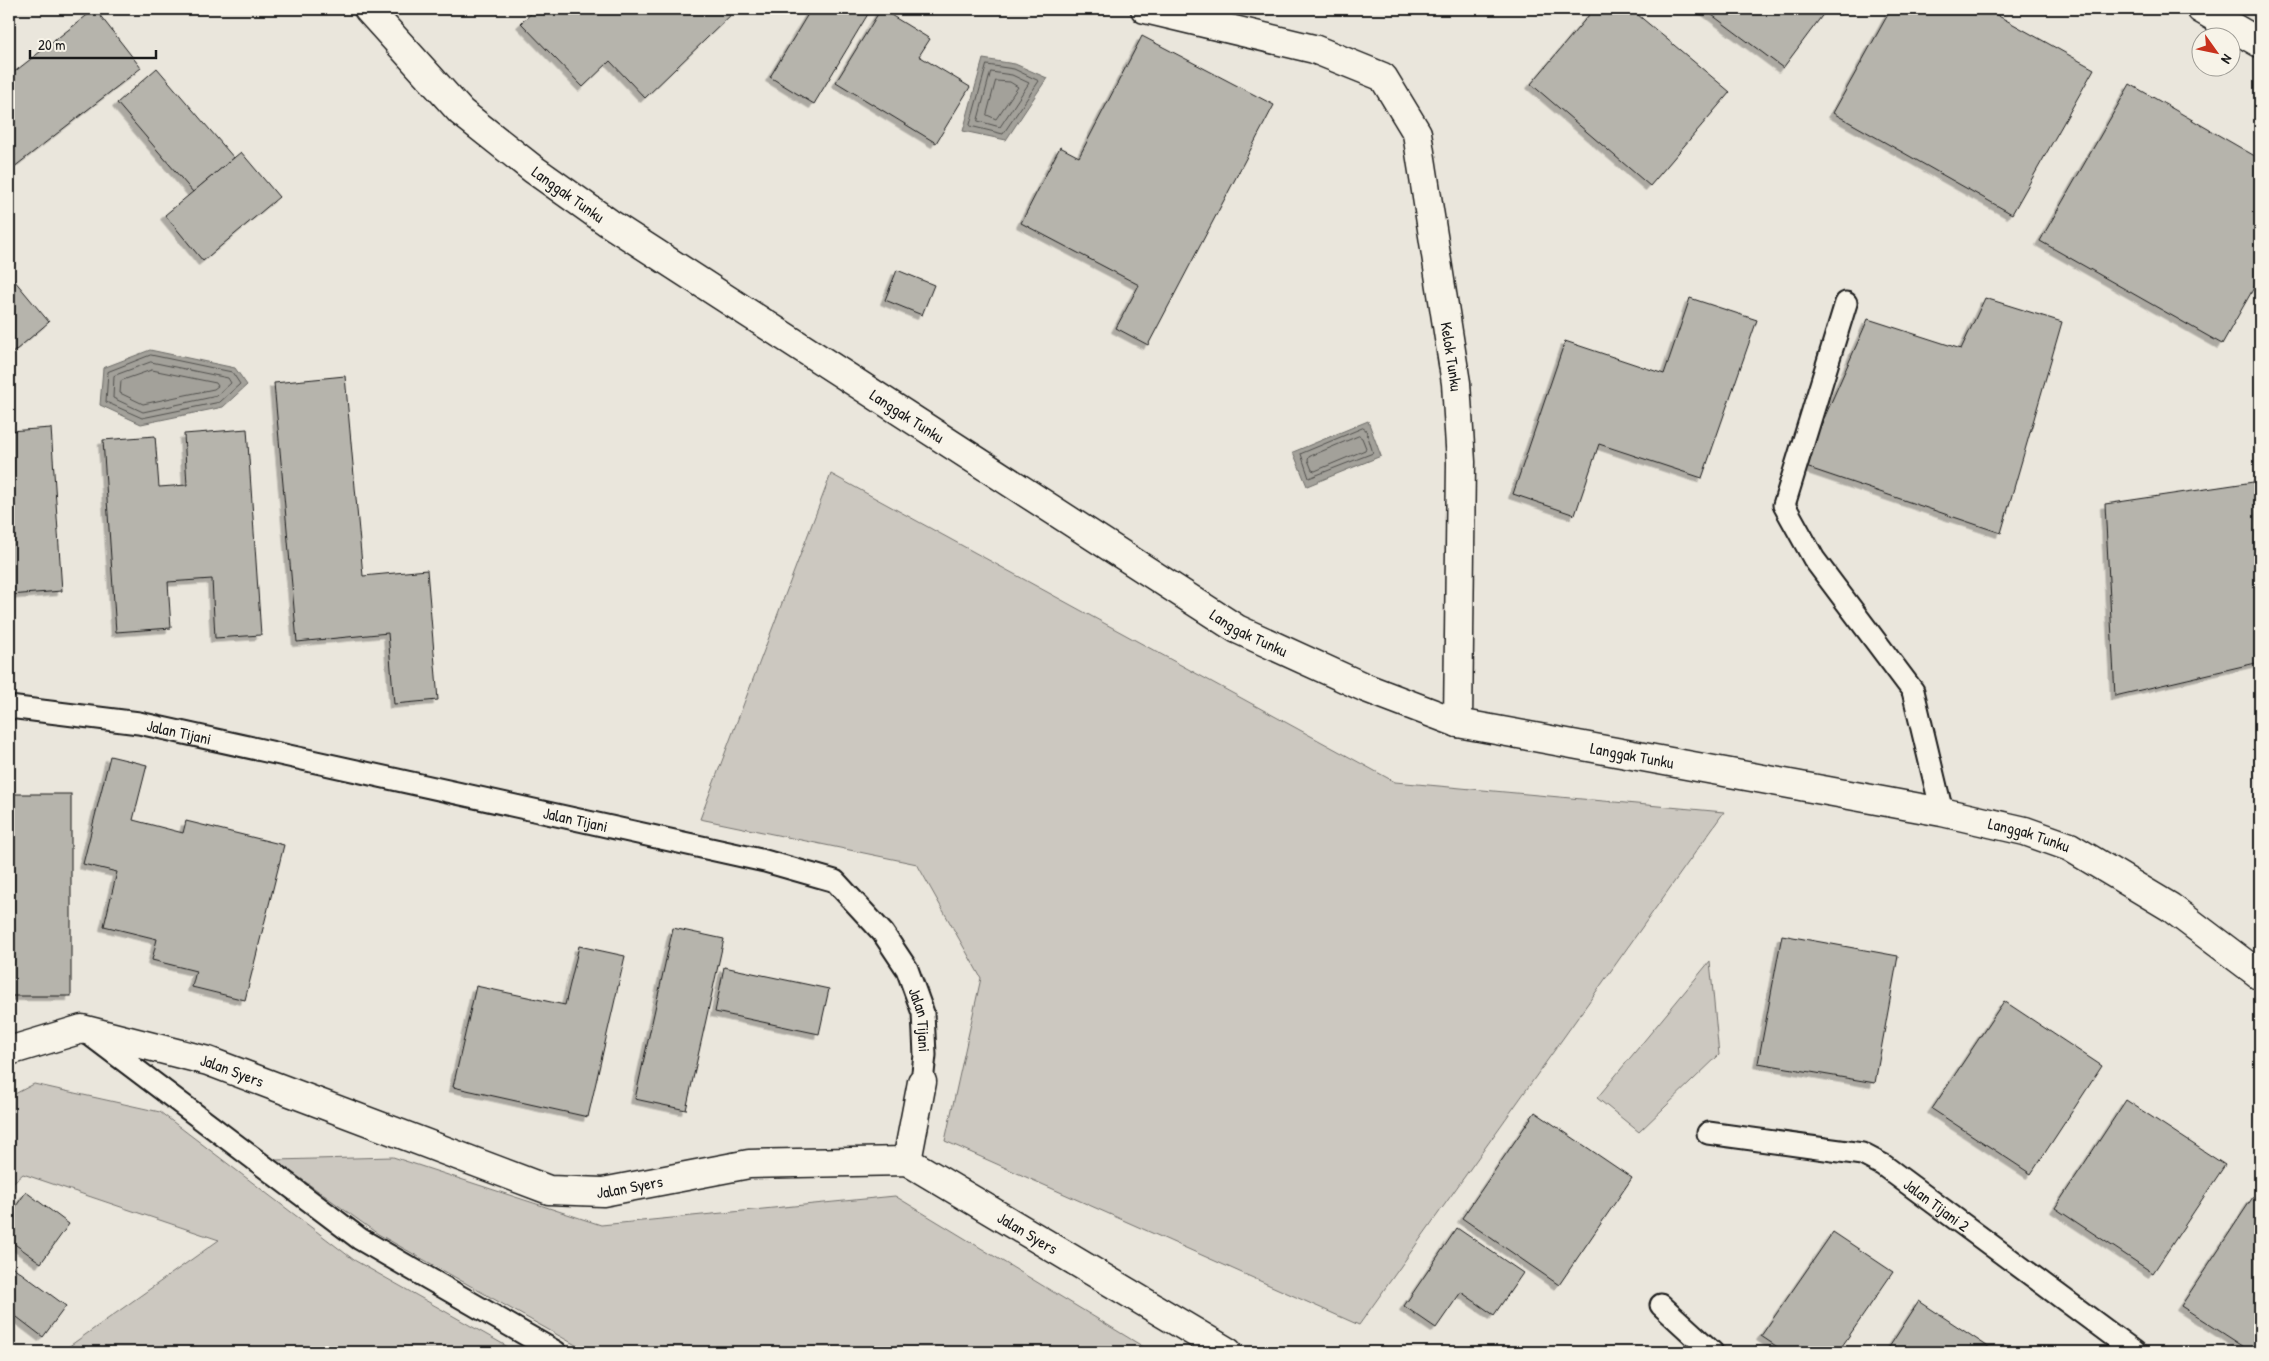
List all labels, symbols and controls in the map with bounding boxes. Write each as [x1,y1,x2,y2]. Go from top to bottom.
scale bar [30,28,156,60]
north arrow [2192,28,2242,78]
text: 20 m [38,34,65,55]
text: N [2217,51,2237,68]
street label: Langgak Tunku [528,161,610,228]
street label: Kelok Tunku [1436,320,1468,393]
street label: Langgak Tunku [866,384,949,448]
street label: Langgak Tunku [1206,604,1292,662]
street label: Jalan Tijani [145,714,213,750]
street label: Langgak Tunku [1589,737,1676,774]
street label: Jalan Tijani [541,801,610,837]
street label: Langgak Tunku [1986,812,2074,857]
street label: Jalan Tijani [904,984,936,1053]
street label: Jalan Syers [198,1048,267,1092]
street label: Jalan Syers [596,1170,664,1203]
street label: Jalan Tijani 2 [1899,1173,1975,1237]
street label: Jalan Syers [993,1206,1062,1259]

